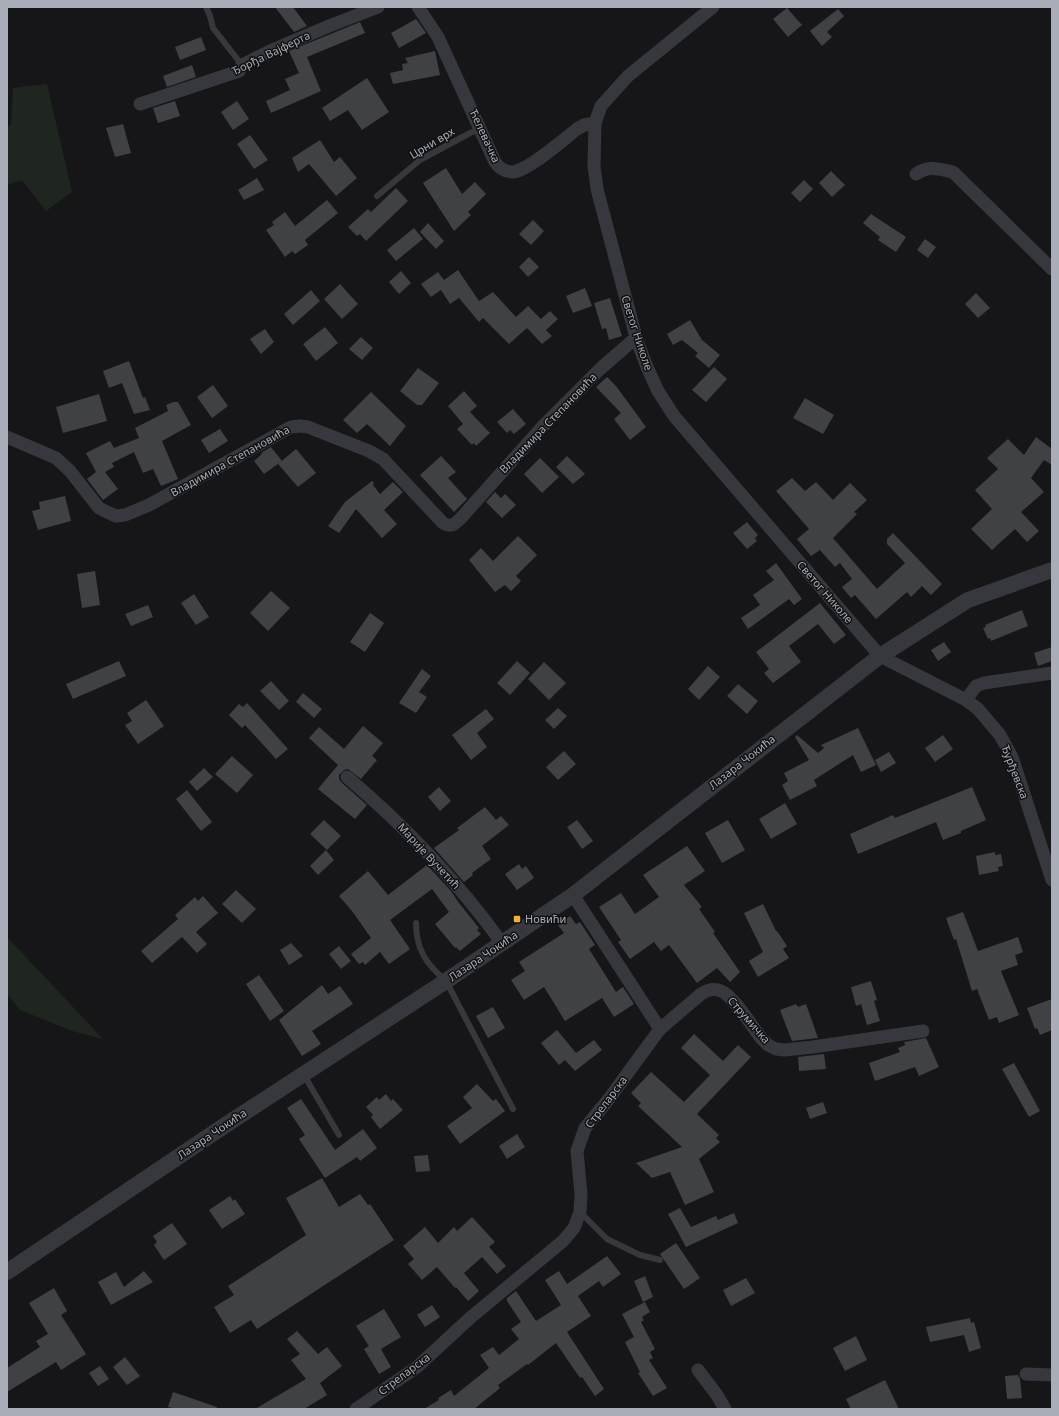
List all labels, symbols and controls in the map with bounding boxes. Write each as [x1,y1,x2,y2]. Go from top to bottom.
street label: Ђорђа Вајферта [229,27,312,78]
street label: Ћелевачка [467,107,504,165]
street label: Црни врх [407,123,457,162]
street label: Светог Николе [618,293,657,372]
street label: Владимира Степановића [496,369,600,476]
street label: Владимира Степановића [167,421,292,500]
street label: Светог Николе [794,557,857,626]
street label: Лазара Чокића [705,731,778,792]
street label: Ђурђевска [998,743,1033,801]
street label: Марије Вучетић [395,819,464,892]
place label: Новићи [525,911,566,926]
marker: Новићи [512,914,522,924]
street label: Лазара Чокића [445,927,520,984]
street label: Струмичка [725,993,774,1046]
street label: Стреларска [581,1073,630,1131]
street label: Лазара Чокића [174,1105,249,1162]
street label: Стреларска [375,1349,433,1398]

